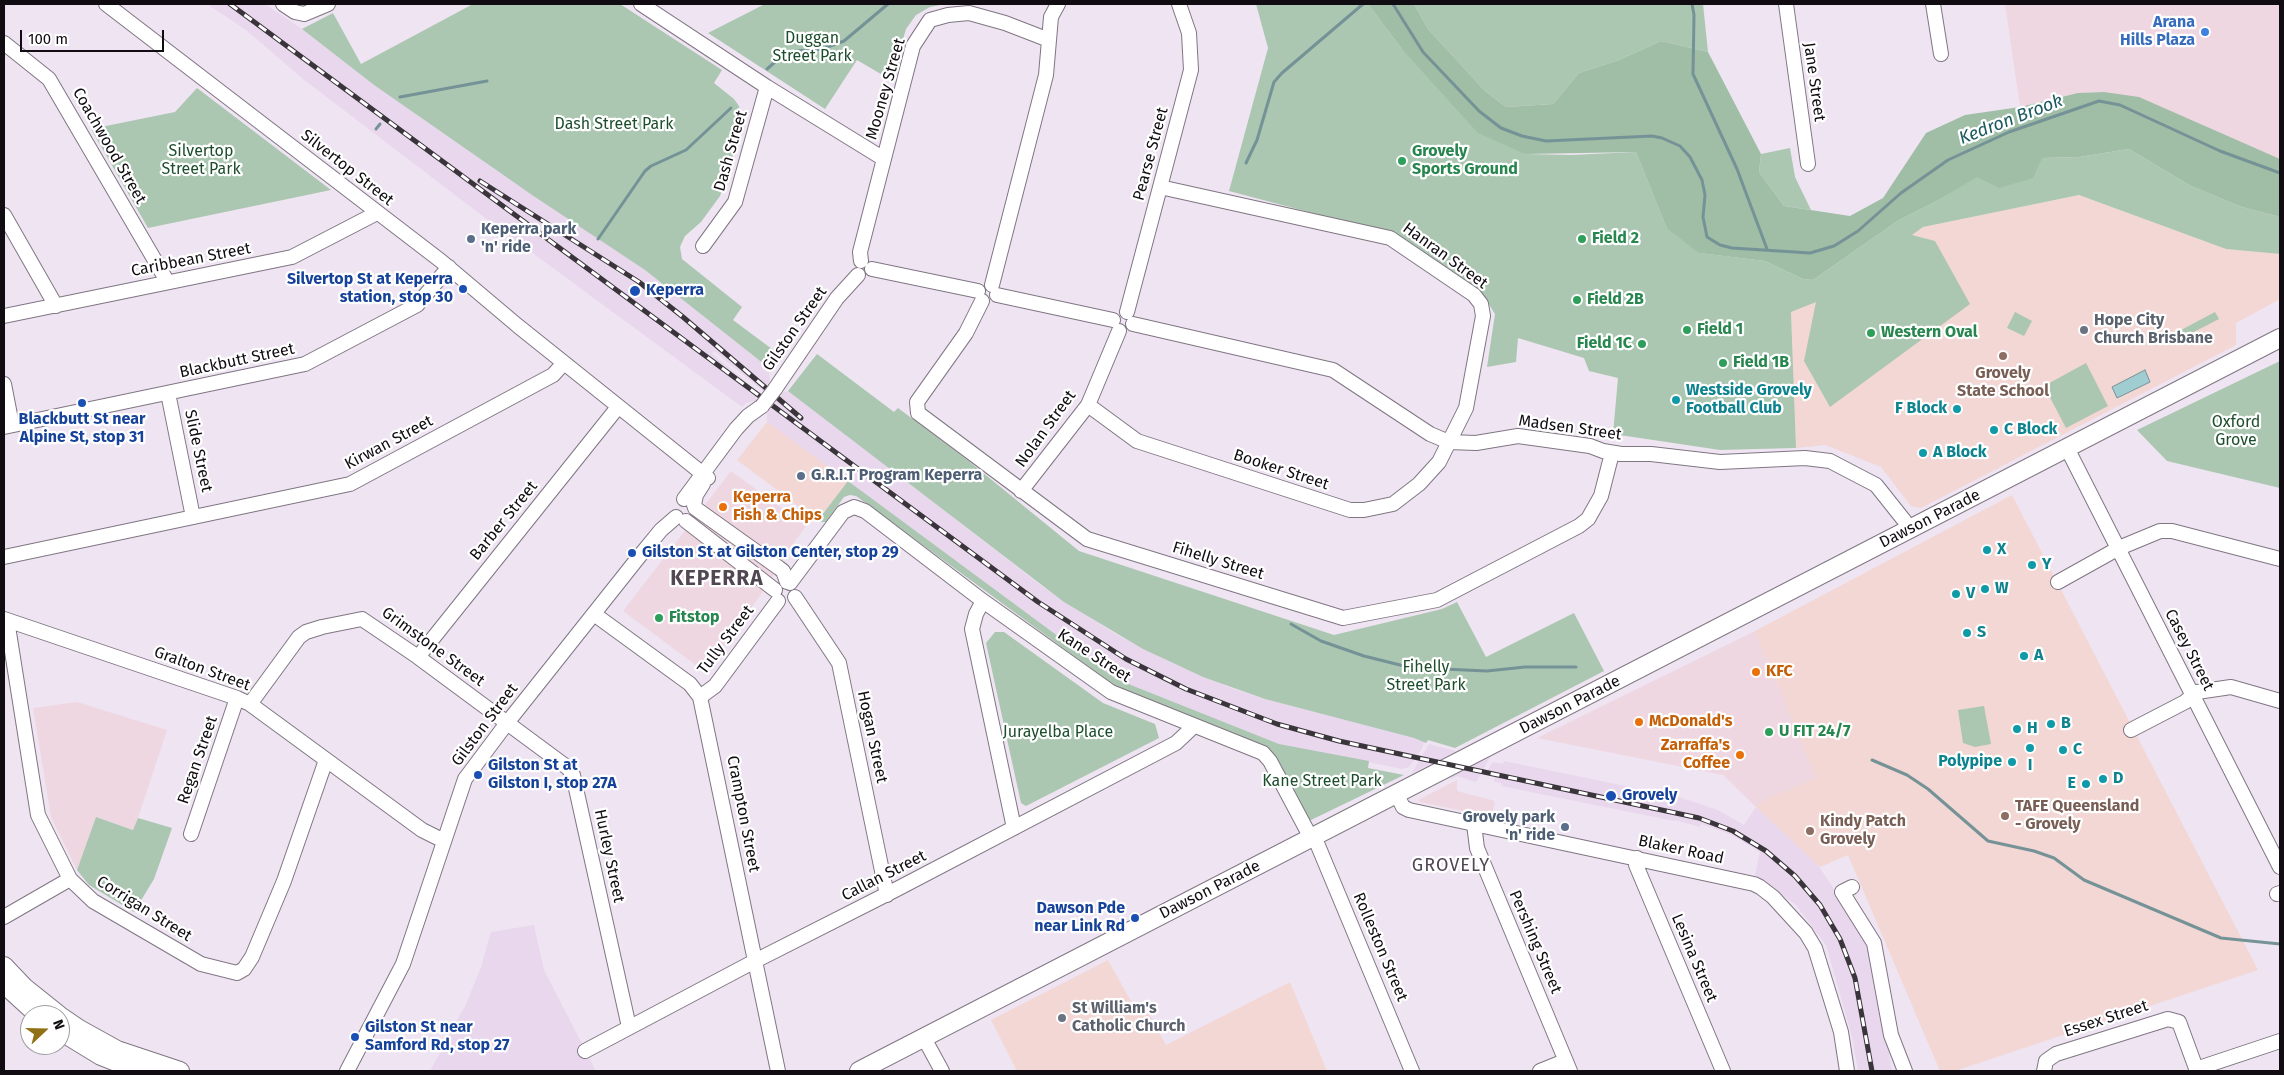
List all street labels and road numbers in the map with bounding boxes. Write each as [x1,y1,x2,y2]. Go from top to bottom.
street label: Mooney Street [862,36,910,142]
street label: Jane Street [1799,41,1829,123]
street label: Coachwood Street [68,85,150,207]
street label: Pearse Street [1129,105,1173,203]
street label: Dash Street [710,108,752,194]
street label: Silvertop Street [297,126,397,210]
street label: Hanran Street [1399,219,1491,293]
street label: Caribbean Street [130,239,252,281]
street label: Gilston Street [759,283,831,375]
street label: Blackbutt Street [178,339,296,383]
street label: Nolan Street [1012,387,1080,471]
street label: Slide Street [180,408,216,494]
street label: Madsen Street [1517,411,1623,445]
street label: Kirwan Street [342,412,436,474]
street label: Booker Street [1231,446,1331,494]
street label: Barber Street [466,477,542,565]
street label: Dawson Parade [1876,485,1984,553]
street label: Fihelly Street [1170,538,1266,584]
street label: Tully Street [694,602,758,678]
street label: Grimstone Street [378,603,488,691]
street label: Casey Street [2160,606,2218,694]
street label: Kane Street [1054,625,1134,687]
street label: Gralton Street [151,643,253,695]
street label: Dawson Parade [1516,671,1624,739]
street label: Gilston Street [448,680,522,770]
street label: Hogan Street [853,689,891,785]
street label: Regan Street [174,713,222,807]
street label: Crampton Street [722,754,764,874]
street label: Hurley Street [590,807,628,905]
street label: Blaker Road [1636,832,1726,868]
street label: Callan Street [838,846,930,906]
street label: Dawson Parade [1156,856,1264,924]
street label: Corrigan Street [93,872,195,946]
street label: Pershing Street [1505,888,1565,996]
street label: Rolleston Street [1348,890,1412,1004]
street label: Lesina Street [1667,911,1721,1005]
street label: Essex Street [2062,996,2150,1042]

